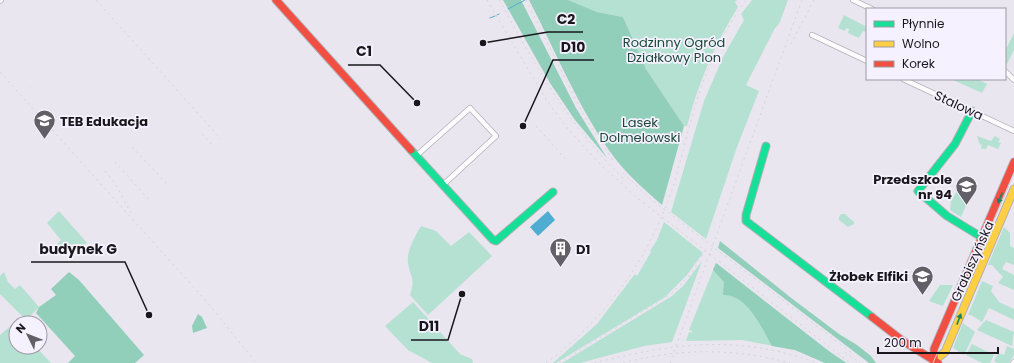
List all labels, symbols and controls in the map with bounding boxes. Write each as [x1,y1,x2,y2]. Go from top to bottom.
callout: C2 [548,6,583,32]
legend [866,8,1006,80]
text: C2 [557,9,575,29]
text: Płynnie [902,15,944,32]
park label: Rodzinny Ogród Działkowy Plon [623,33,725,67]
callout: D10 [553,34,594,60]
text: Wolno [902,35,940,52]
text: D10 [561,37,585,57]
callout: C1 [348,39,380,65]
text: C1 [356,41,372,61]
text: Korek [902,55,936,72]
street label: Stalowa [931,86,986,125]
school or university icon: TEB Edukacja [32,108,58,141]
place label: TEB Edukacja [60,112,148,131]
park label: Lasek Dolmelowski [599,113,681,147]
place label: Przedszkole nr 94 [873,170,952,204]
school or university icon: Przedszkole nr 94 [954,173,980,206]
one-way arrow [996,192,1002,204]
street label: Grabiszyńska [946,218,999,305]
callout: budynek G [31,236,125,262]
building icon: D1 [548,236,574,269]
text: budynek G [39,239,117,259]
place label: D1 [576,240,590,259]
school or university icon: Żłobek Elfiki [910,263,936,296]
place label: Żłobek Elfiki [829,267,908,286]
one-way arrow [956,312,962,324]
callout: D11 [411,314,448,340]
north arrow [8,315,48,355]
text: D11 [419,316,439,336]
text: N [12,320,29,337]
scale bar [878,329,998,355]
text: 200 m [884,334,922,351]

